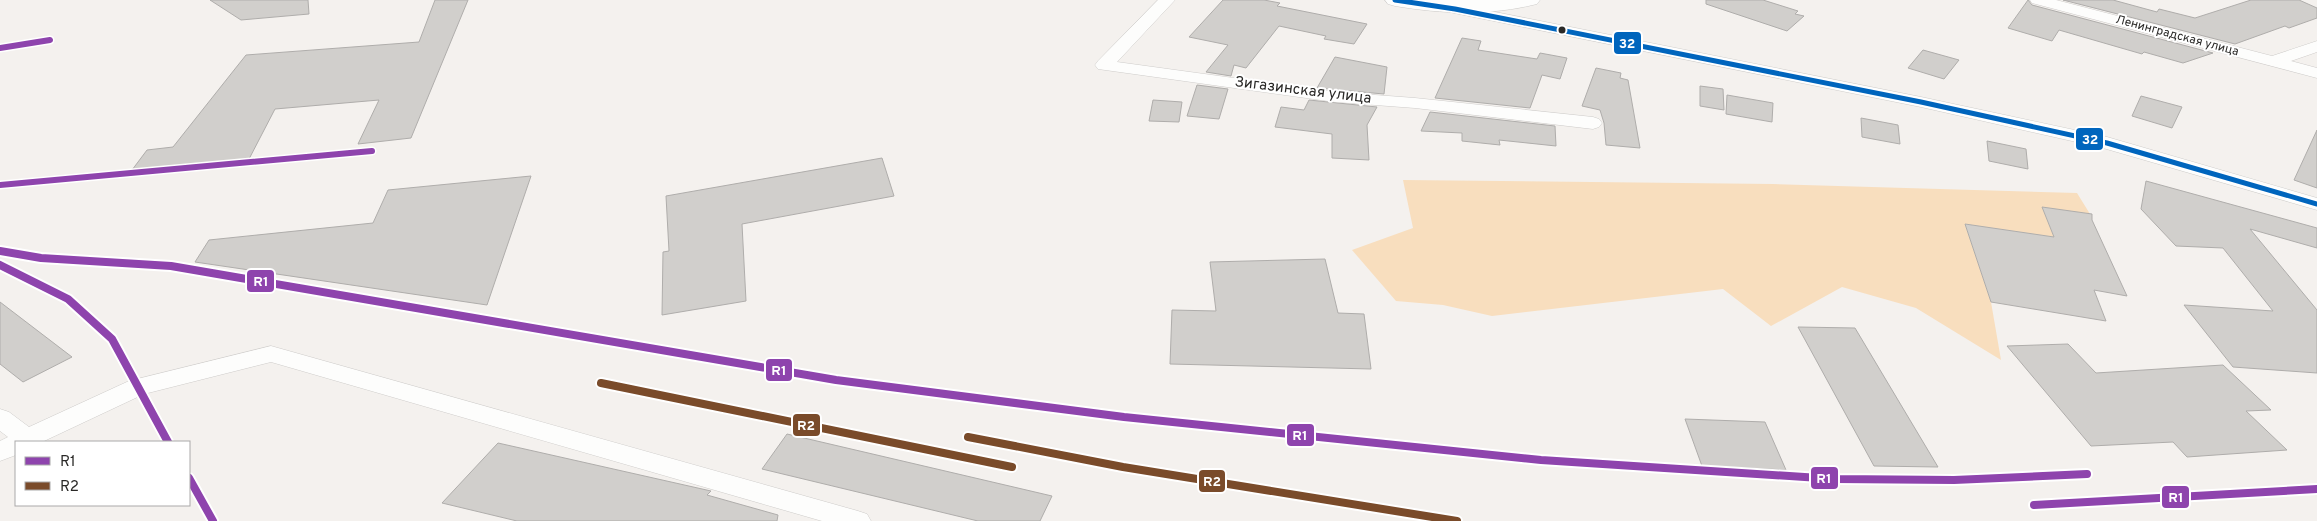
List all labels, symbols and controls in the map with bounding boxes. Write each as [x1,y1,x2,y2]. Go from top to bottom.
street label: Ленинградская улица [2114,12,2240,60]
unlabelled marker [1557,25,1567,35]
line badge: 32 [1613,31,1642,55]
text: 32 [1619,36,1635,53]
street label: Зигазинская улица [1234,73,1372,109]
line badge: 32 [2075,127,2104,151]
text: 32 [2082,132,2098,149]
line badge: R1 [246,269,275,293]
text: R1 [253,274,269,291]
line badge: R1 [765,358,793,382]
text: R1 [771,363,787,380]
line badge: R2 [792,413,821,437]
text: R2 [797,418,815,435]
line badge: R1 [1286,423,1315,447]
text: R1 [1292,428,1308,445]
legend [15,441,190,506]
text: R1 [60,453,76,472]
line badge: R1 [1810,466,1839,490]
line badge: R2 [1198,469,1226,493]
text: R1 [1816,471,1832,488]
text: R2 [1203,474,1221,491]
text: R2 [60,478,79,497]
line badge: R1 [2161,485,2190,509]
text: R1 [2168,490,2184,507]

